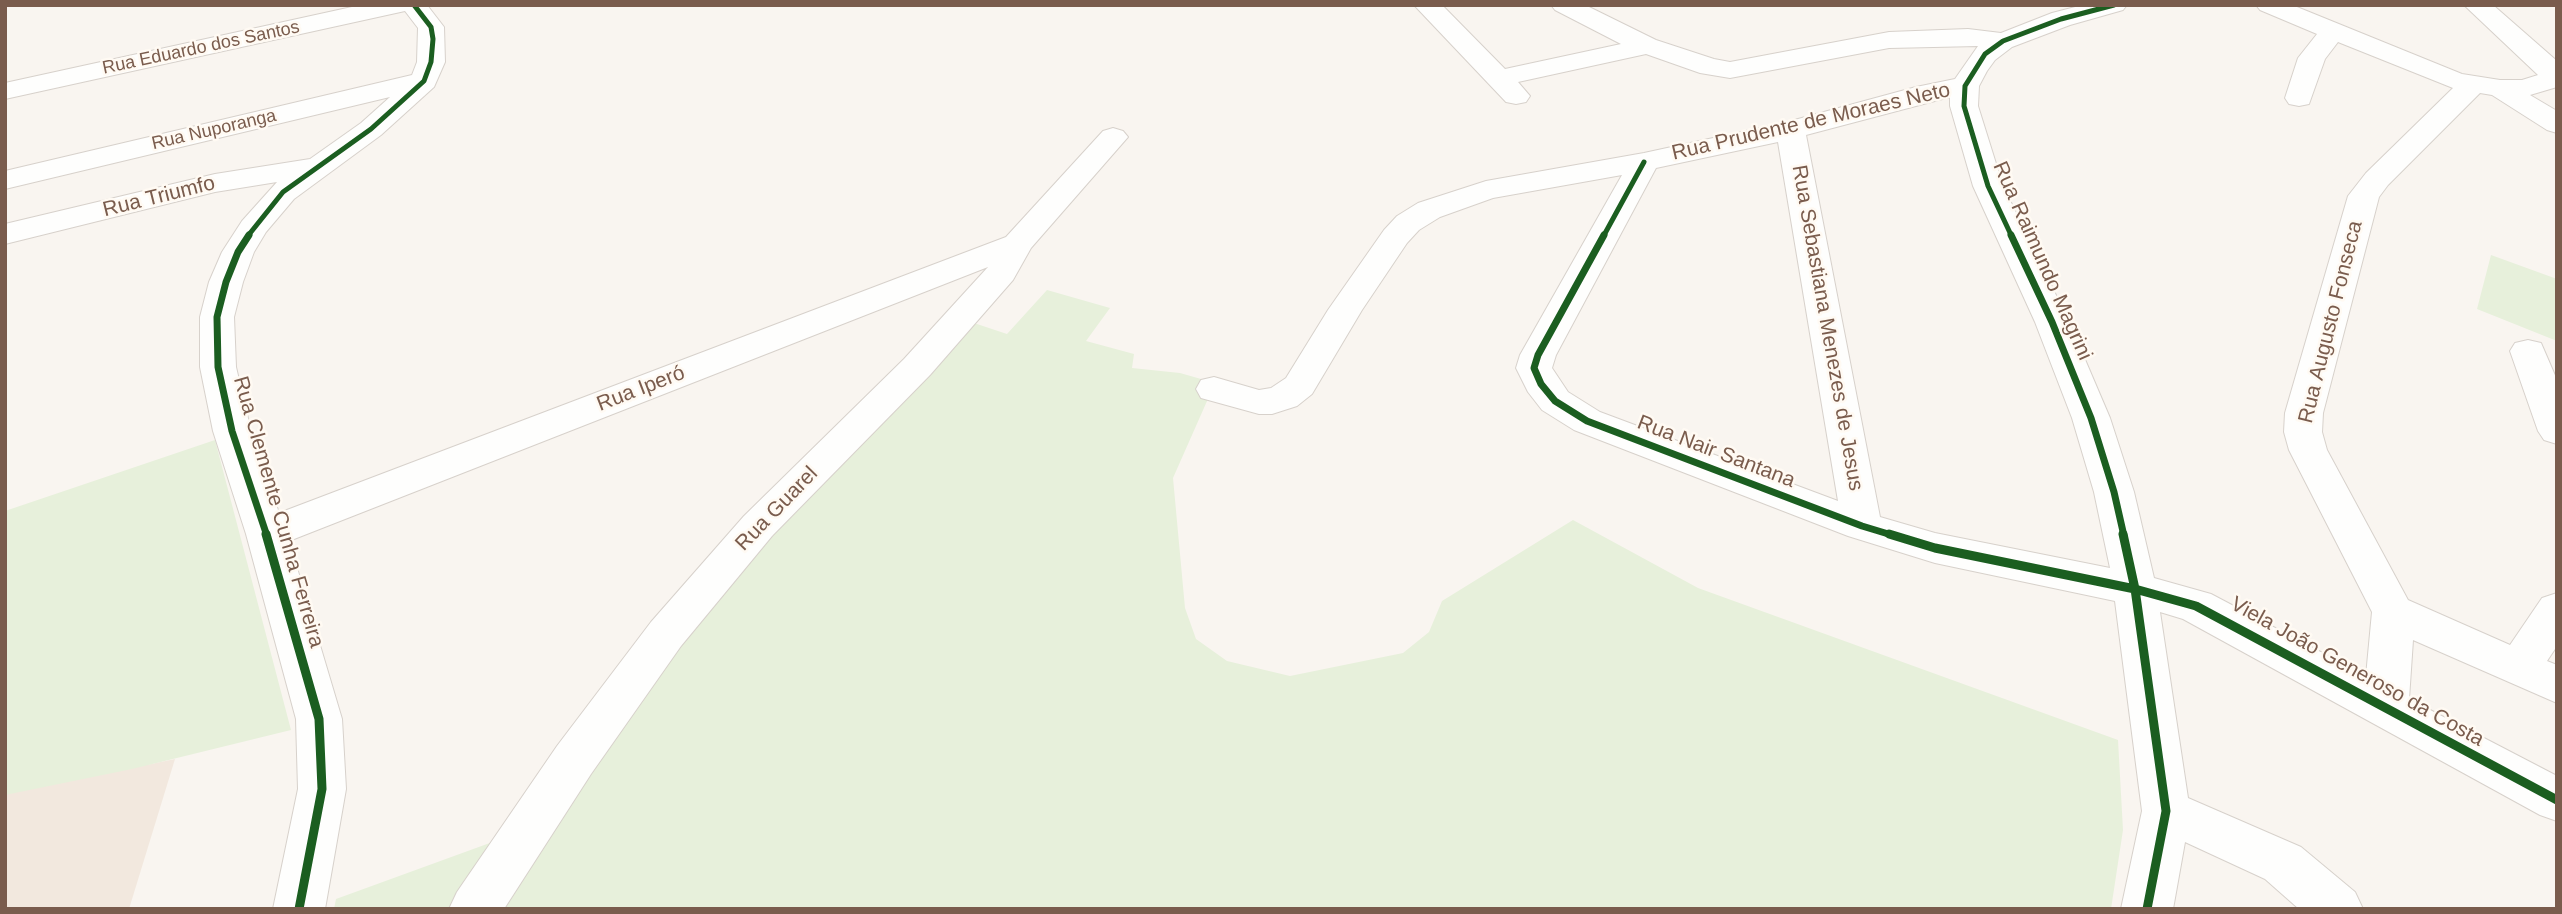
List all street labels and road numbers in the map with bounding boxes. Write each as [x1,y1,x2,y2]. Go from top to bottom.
street label: Rua Eduardo dos Santos [100,17,302,79]
street label: Rua Prudente de Moraes Neto [1669,78,1953,166]
street label: Rua Nuporanga [150,105,278,155]
street label: Rua Raimundo Magrini [1987,158,2097,364]
street label: Rua Sebastiana Menezes de Jesus [1786,163,1868,493]
street label: Rua Triumfo [100,171,218,223]
street label: Rua Augusto Fonseca [2294,218,2368,426]
street label: Rua Iperó [593,361,689,417]
street label: Rua Clemente Cunha Ferreira [227,373,329,651]
street label: Rua Nair Santana [1634,410,1798,494]
street label: Rua Guarel [731,462,823,556]
street label: Viela João Generoso da Costa [2226,592,2488,752]

